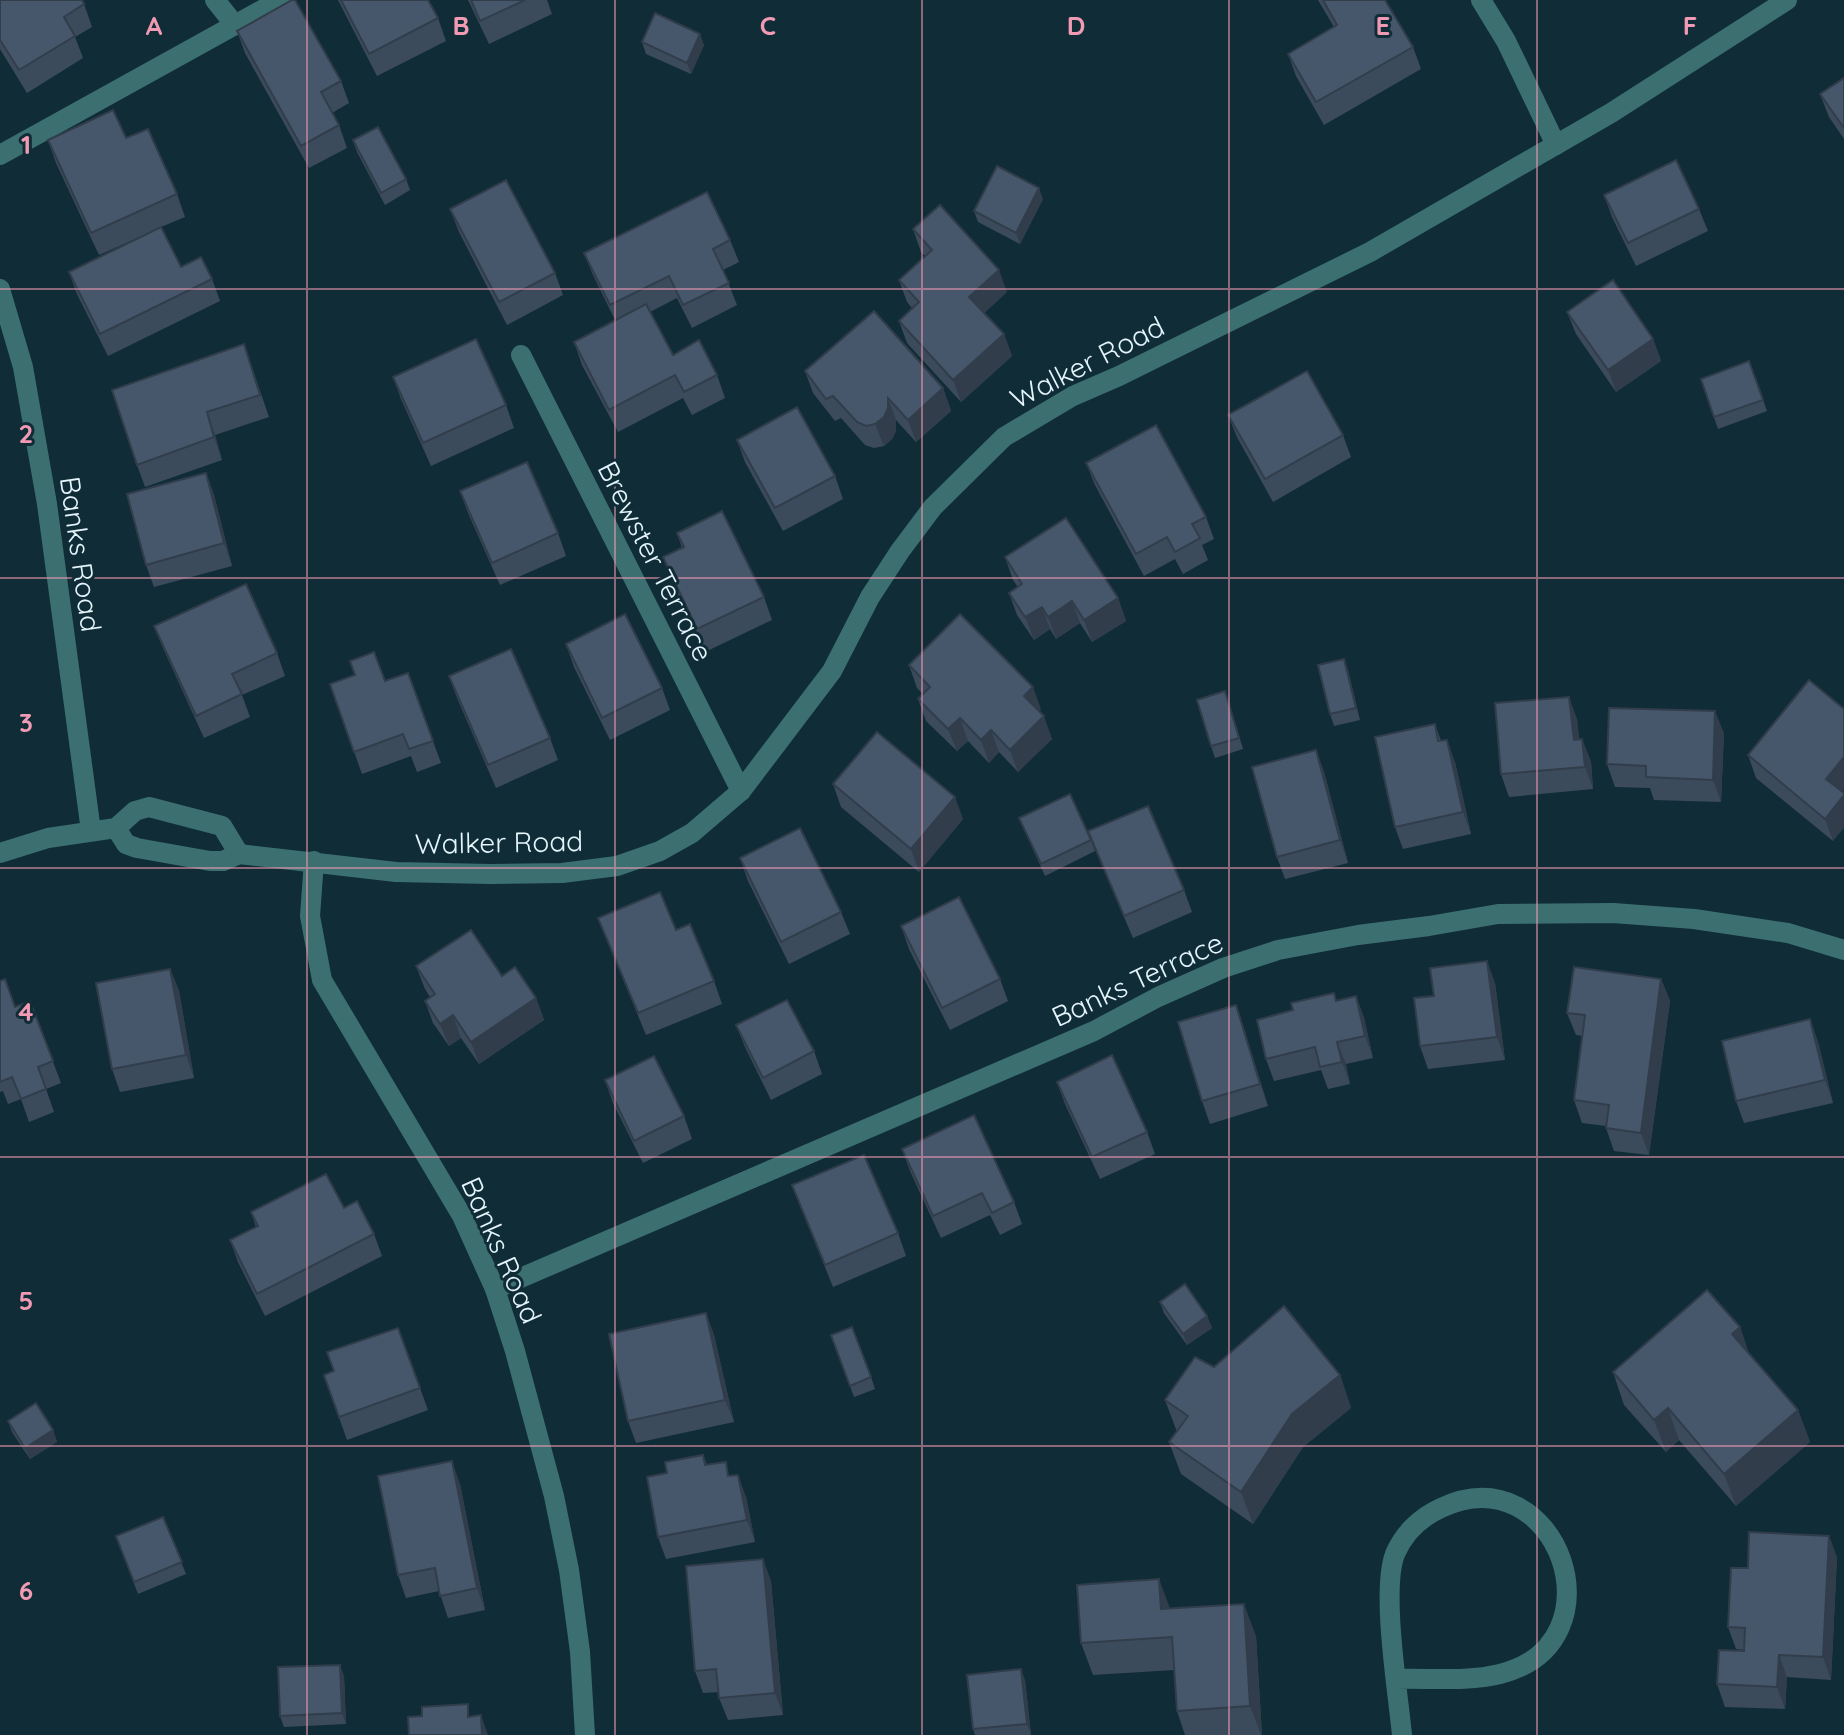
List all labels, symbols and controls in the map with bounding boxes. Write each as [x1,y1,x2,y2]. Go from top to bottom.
text: A [146,9,163,42]
text: B [452,9,470,42]
text: C [760,9,776,42]
text: D [1067,9,1085,42]
text: E [1376,9,1390,42]
text: F [1683,9,1697,42]
text: 1 [21,128,31,161]
street label: Walker Road [1004,308,1170,416]
text: 2 [19,417,33,450]
street label: Brewster Terrace [591,455,721,667]
street label: Banks Road [53,474,109,634]
text: 3 [19,706,33,739]
street label: Walker Road [415,823,583,861]
street label: Banks Terrace [1046,924,1228,1034]
text: 4 [18,995,34,1028]
street label: Banks Road [454,1171,550,1329]
text: 5 [19,1284,33,1317]
text: 6 [19,1574,33,1607]

